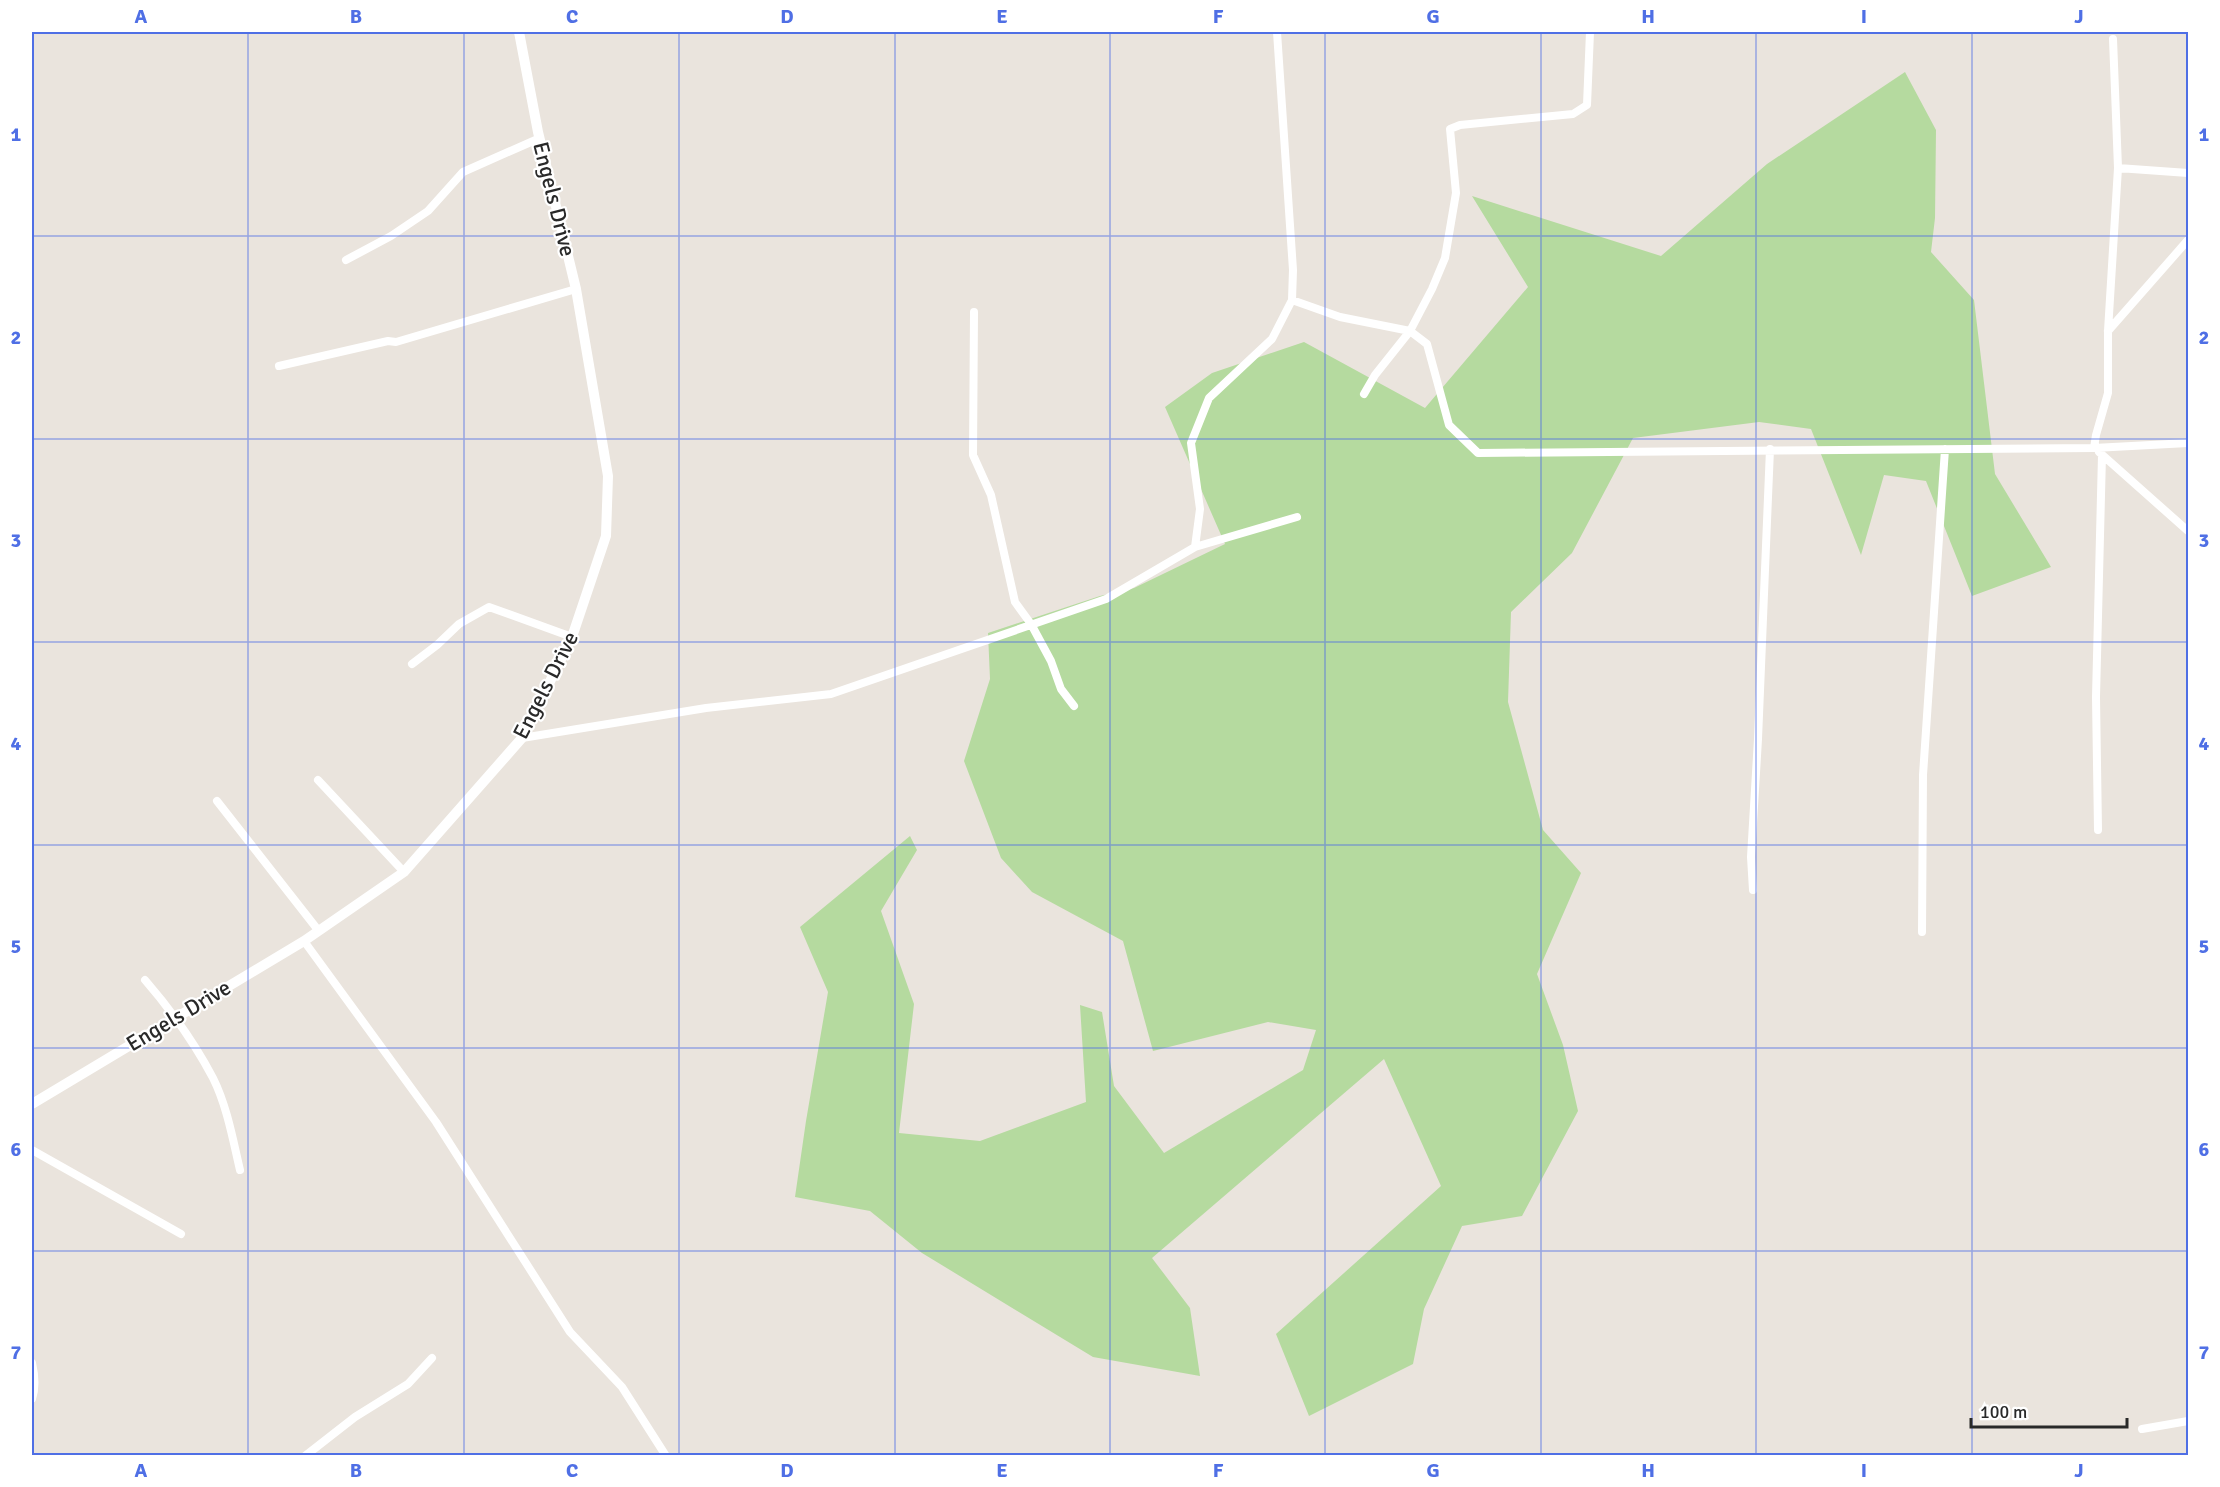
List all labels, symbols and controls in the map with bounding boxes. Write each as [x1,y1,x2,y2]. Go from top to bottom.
text: A [135,4,148,29]
text: B [350,4,362,29]
text: C [566,4,578,29]
text: D [780,4,794,29]
text: E [996,4,1008,29]
text: F [1213,4,1224,29]
text: G [1426,4,1440,29]
text: H [1641,4,1655,29]
text: I [1861,4,1867,29]
text: J [2074,4,2084,29]
text: 1 [11,122,22,147]
text: 1 [2199,122,2210,147]
street label: Engels Drive [527,139,582,259]
text: 2 [11,325,21,350]
text: 2 [2199,325,2209,350]
text: 3 [11,528,21,553]
text: 3 [2199,528,2209,553]
street label: Engels Drive [507,627,584,744]
text: 4 [11,731,22,756]
text: 4 [2199,731,2210,756]
text: 5 [11,934,21,959]
text: 5 [2199,934,2209,959]
street label: Engels Drive [121,974,235,1057]
text: 6 [11,1137,22,1162]
text: 6 [2199,1137,2210,1162]
text: 7 [11,1340,22,1365]
text: 7 [2199,1340,2210,1365]
scale bar [1971,1391,2127,1429]
text: 100 m [1980,1401,2027,1423]
text: A [135,1458,148,1483]
text: B [350,1458,362,1483]
text: C [566,1458,578,1483]
text: D [780,1458,794,1483]
text: E [996,1458,1008,1483]
text: F [1213,1458,1224,1483]
text: G [1426,1458,1440,1483]
text: H [1641,1458,1655,1483]
text: I [1861,1458,1867,1483]
text: J [2074,1458,2084,1483]

